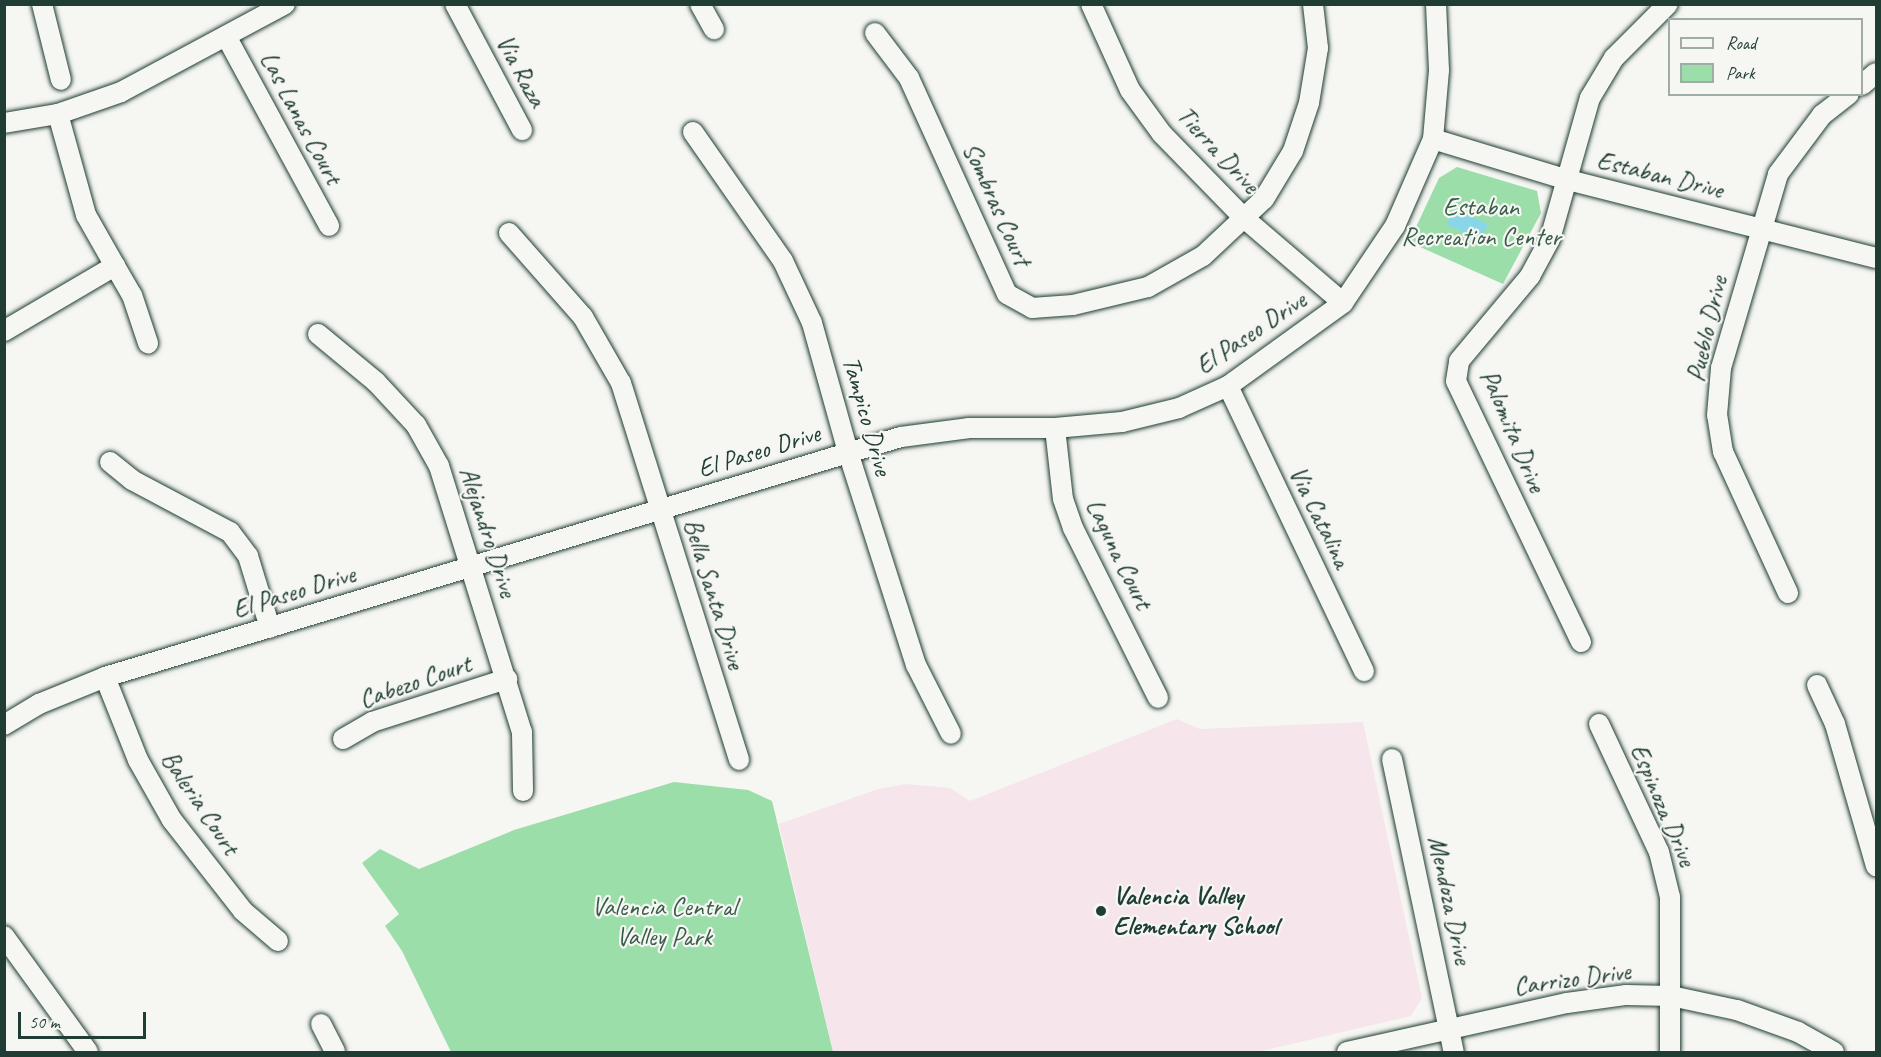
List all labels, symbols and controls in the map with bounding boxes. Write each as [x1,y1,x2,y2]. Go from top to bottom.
legend [1668,18,1863,96]
street label: Via Raza [489,29,553,113]
text: Road [1726,32,1756,54]
street label: Las Lanas Court [253,46,349,190]
text: Park [1726,62,1755,84]
street label: Tierra Drive [1170,100,1266,200]
street label: Sombras Court [956,138,1038,270]
street label: Estaban Drive [1594,144,1726,206]
park label: Estaban Recreation Center [1401,191,1561,252]
street label: Pueblo Drive [1680,273,1734,385]
street label: El Paseo Drive [1190,285,1312,381]
street label: Tampico Drive [835,353,899,479]
street label: Palomita Drive [1473,365,1553,497]
street label: El Paseo Drive [694,418,824,484]
street label: Via Catalina [1282,461,1358,573]
street label: Alejandro Drive [452,463,524,601]
street label: Laguna Court [1079,494,1159,614]
street label: Bella Santa Drive [676,515,752,673]
street label: El Paseo Drive [229,559,359,625]
street label: Cabezo Court [355,648,475,716]
street label: Espinoza Drive [1623,739,1703,871]
street label: Baleria Court [154,745,246,861]
street label: Mendoza Drive [1421,833,1479,967]
place label: Valencia Valley Elementary School [1113,880,1278,942]
park label: Valencia Central Valley Park [592,891,736,952]
marker: Valencia Valley Elementary School [1094,904,1108,918]
street label: Carrizo Drive [1512,955,1632,1003]
scale bar [21,1000,148,1038]
text: 50 m [29,1011,60,1033]

